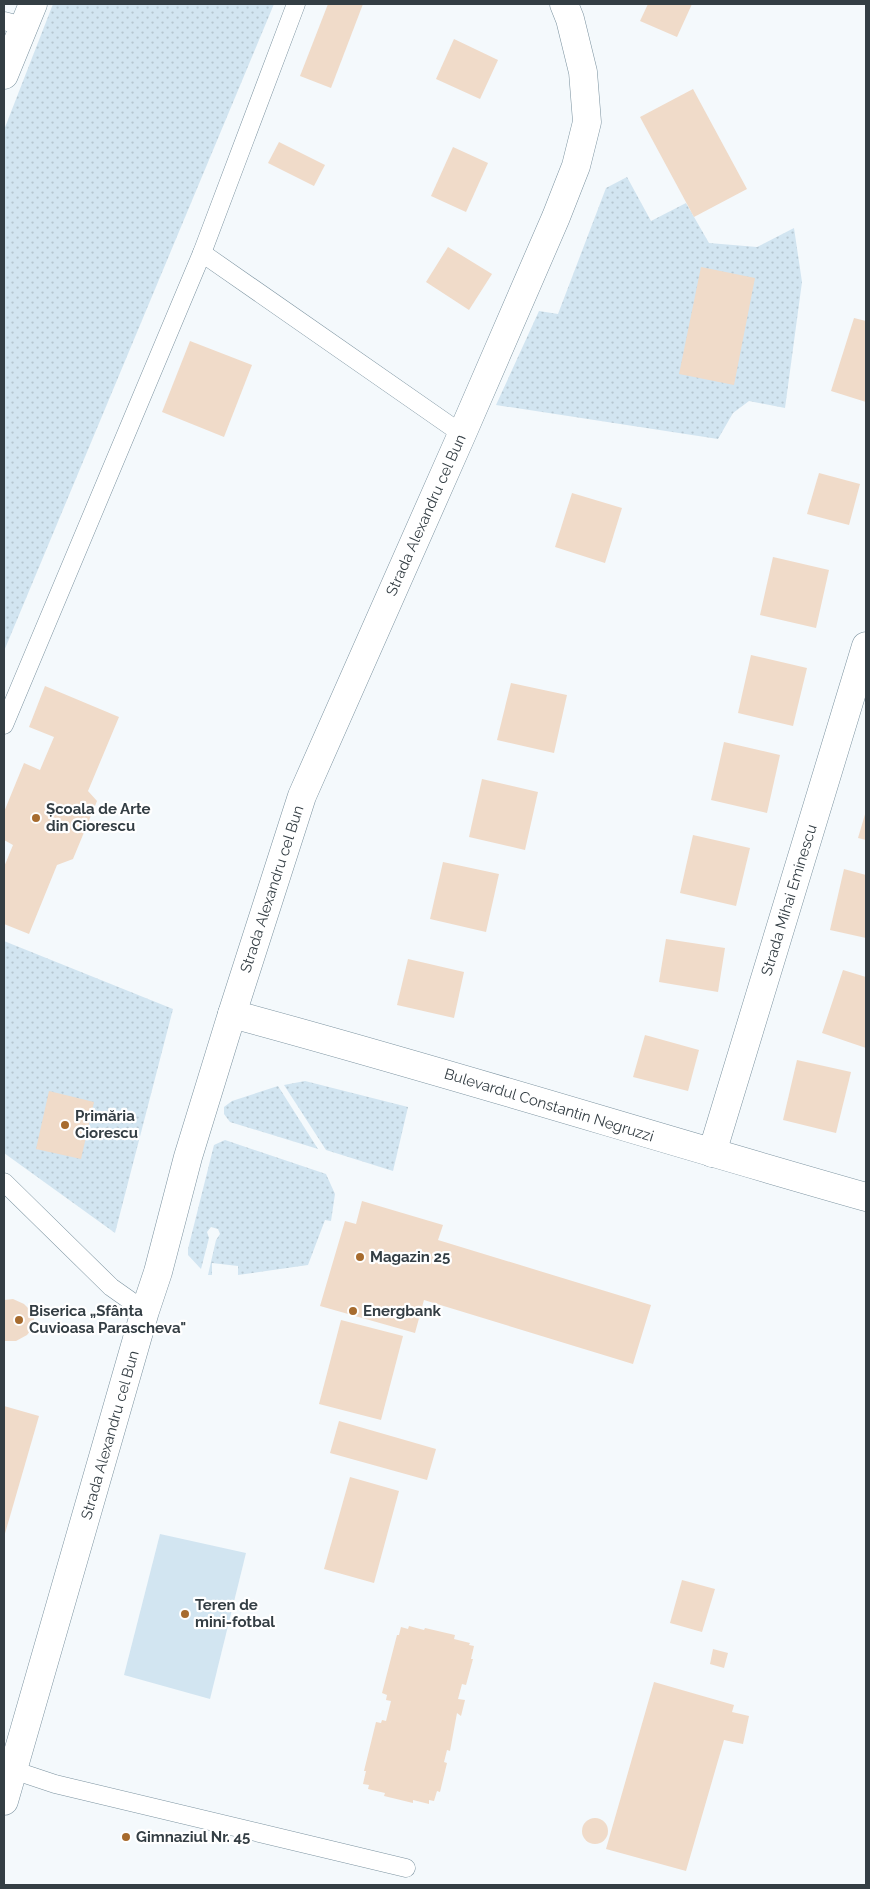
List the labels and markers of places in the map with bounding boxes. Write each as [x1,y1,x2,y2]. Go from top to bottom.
place label: Școala de Arte din Ciorescu [46,800,151,835]
marker: Școala de Arte din Ciorescu [30,812,42,824]
place label: Primăria Ciorescu [75,1107,138,1142]
marker: Primăria Ciorescu [59,1119,71,1131]
place label: Magazin 25 [370,1248,450,1266]
marker: Magazin 25 [354,1251,366,1263]
place label: Biserica „Sfânta Cuvioasa Parascheva" [29,1302,186,1337]
place label: Energbank [363,1302,441,1320]
marker: Energbank [347,1305,359,1317]
marker: Biserica „Sfânta Cuvioasa Parascheva" [13,1314,25,1326]
place label: Teren de mini-fotbal [195,1596,275,1631]
marker: Teren de mini-fotbal [179,1608,191,1620]
place label: Gimnaziul Nr. 45 [136,1828,250,1846]
marker: Gimnaziul Nr. 45 [120,1831,132,1843]

